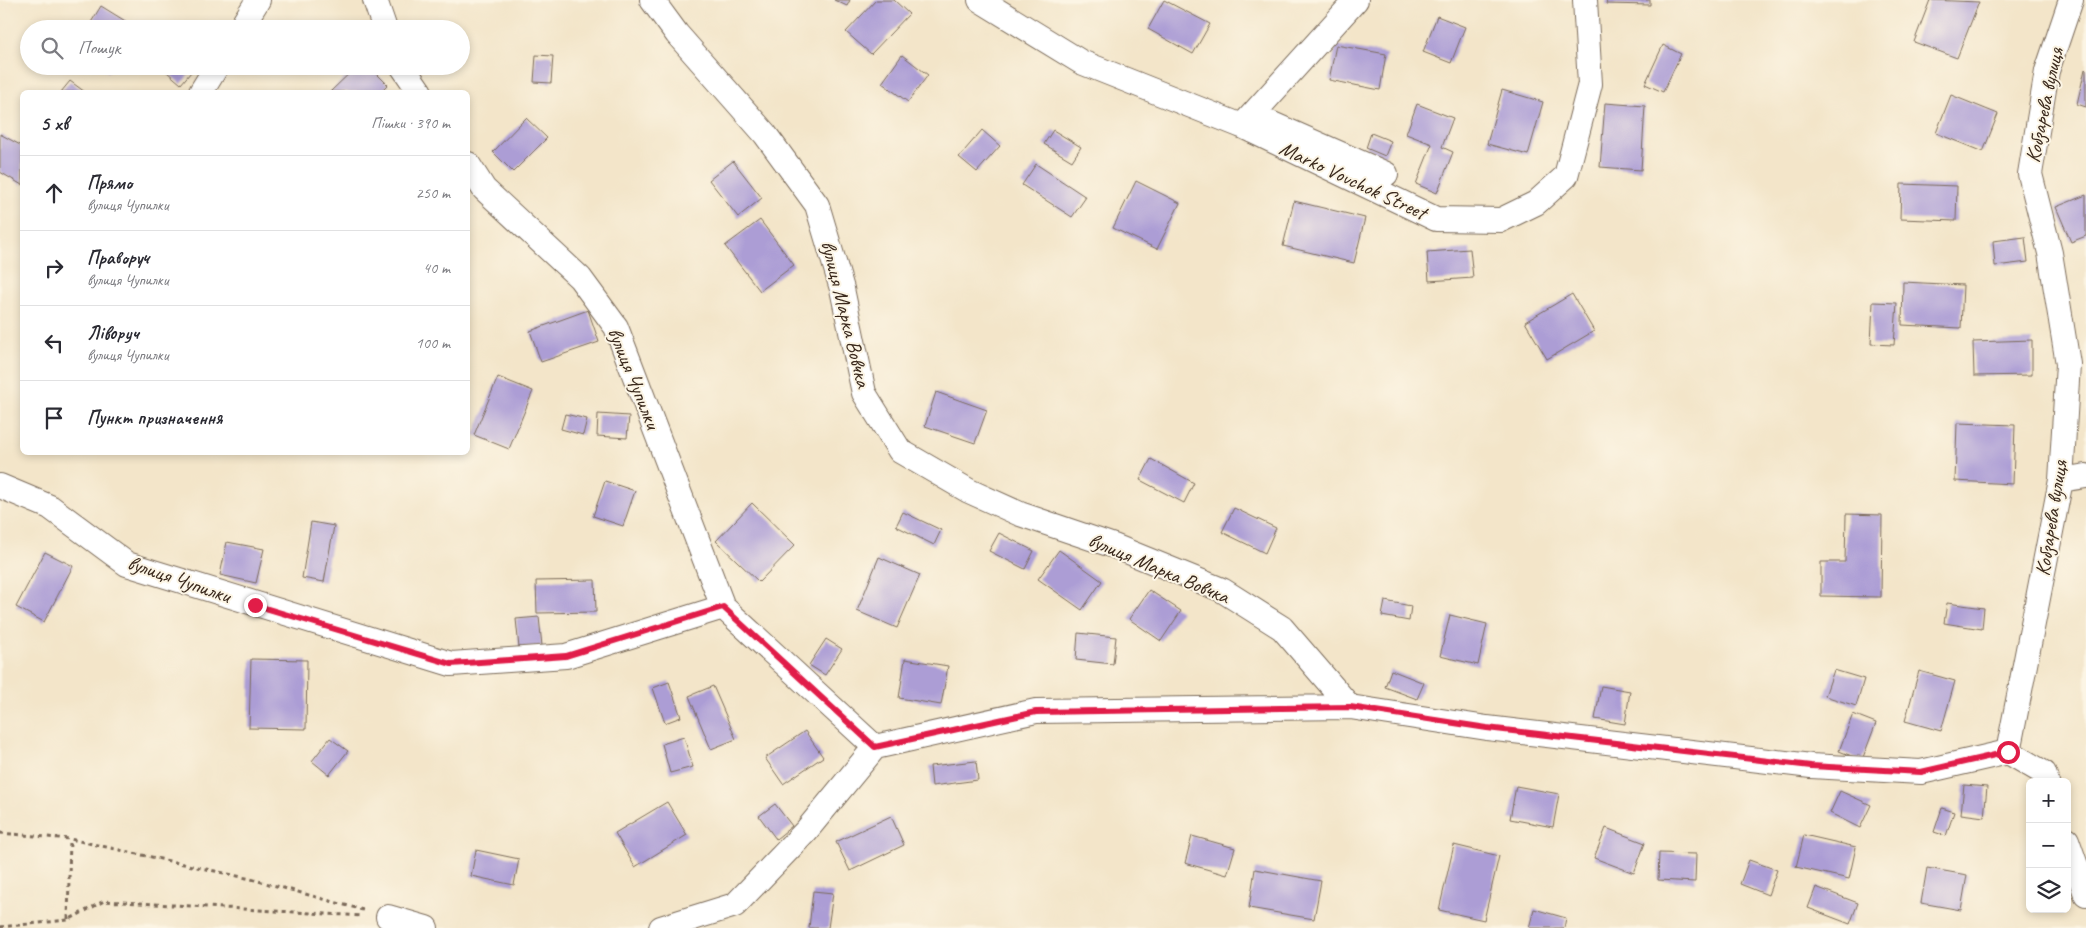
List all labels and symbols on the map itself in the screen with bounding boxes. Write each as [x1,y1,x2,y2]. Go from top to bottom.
street label: Кобзарева вулиця [2019,44,2069,165]
street label: Marko Vovchok Street [1275,135,1433,227]
street label: вулиця Марка Вовчка [815,238,877,392]
street label: вулиця Чупилки [602,324,667,435]
street label: Кобзарева вулиця [2029,457,2073,578]
street label: вулиця Марка Вовчка [1085,527,1235,610]
street label: вулиця Чупилки [124,549,236,610]
route end [244,594,267,617]
route start [1997,741,2020,764]

